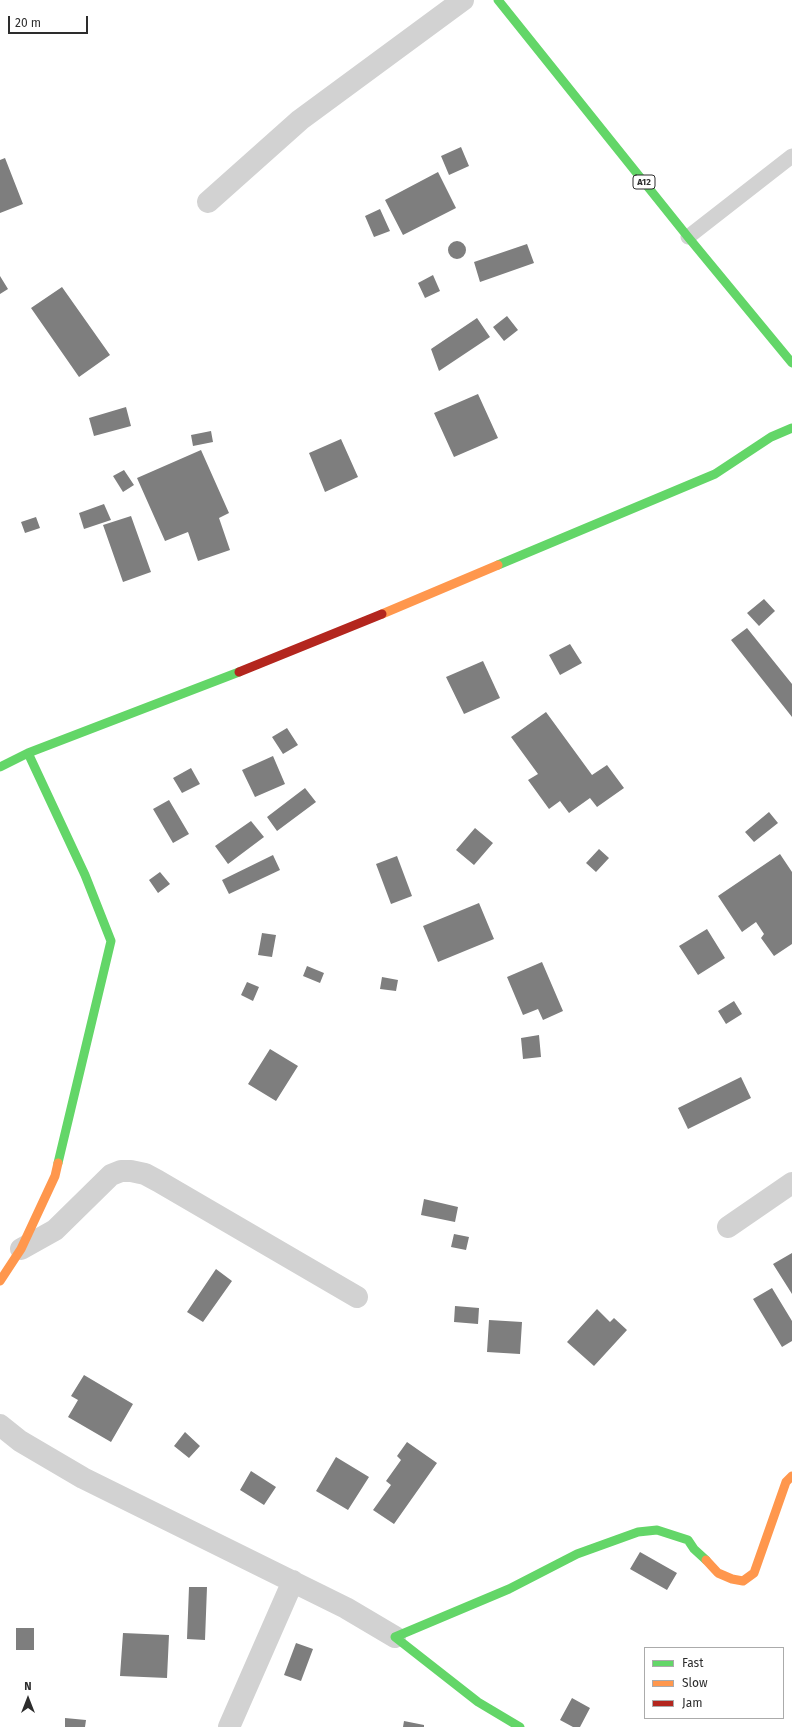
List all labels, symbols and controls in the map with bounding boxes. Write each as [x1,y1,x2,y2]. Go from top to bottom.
scale bar [10,8,90,34]
text: 20 m [15,16,41,30]
road number: A12 [633,175,655,189]
legend [644,1647,784,1719]
text: Fast [682,1656,704,1670]
text: Slow [682,1676,708,1690]
north arrow [8,1679,48,1719]
text: N [24,1680,32,1693]
text: Jam [682,1696,702,1710]

